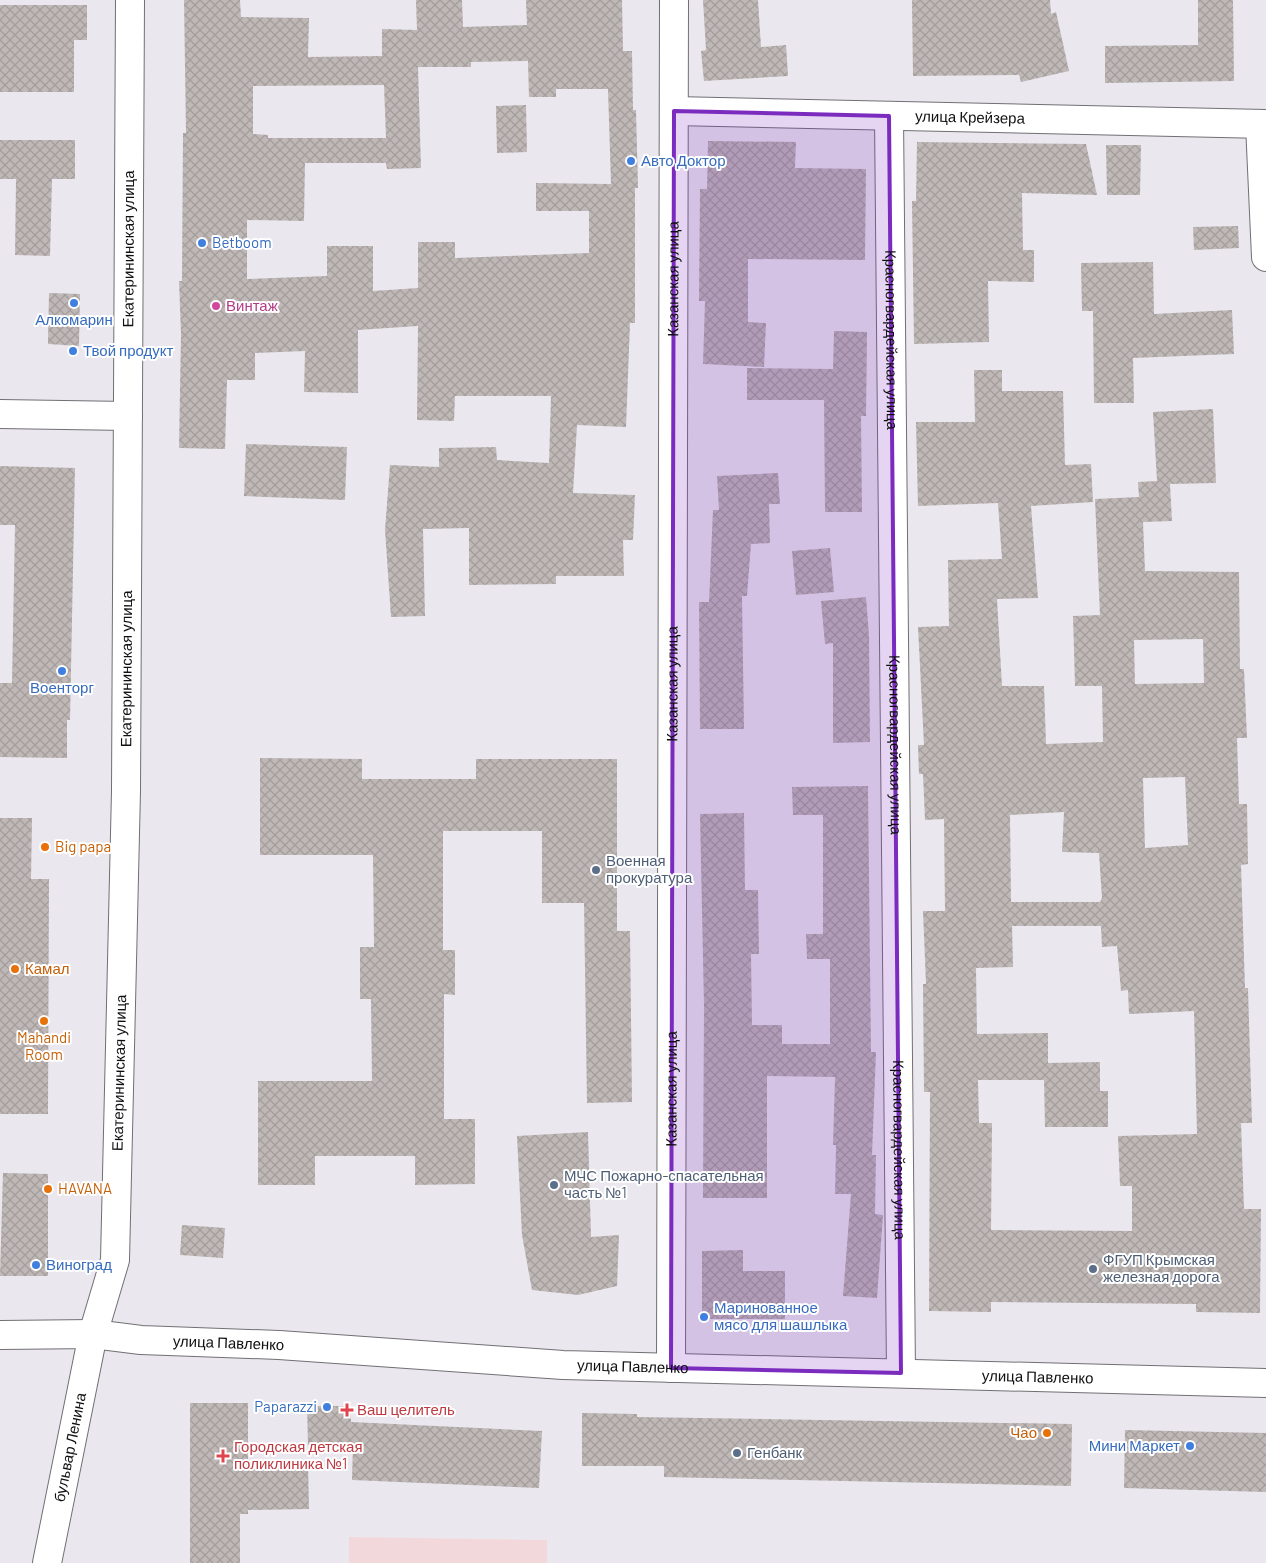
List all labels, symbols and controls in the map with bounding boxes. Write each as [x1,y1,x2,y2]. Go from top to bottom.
street label: улица Крейзера [915,106,1026,127]
place label: Авто Доктор [641,151,725,169]
marker: Авто Доктор [625,155,637,167]
street label: Екатерининская улица [118,170,137,327]
street label: Казанская улица [663,221,682,337]
place label: Betboom [212,233,272,251]
marker: Betboom [196,237,208,249]
street label: Красногвардейская улица [882,250,902,431]
place label: Винтаж [226,296,278,314]
marker: Алкомарин [68,297,80,309]
marker: Винтаж [210,300,222,312]
place label: Алкомарин [35,310,113,328]
place label: Твой продукт [83,341,173,359]
marker: Твой продукт [67,345,79,357]
street label: Екатерининская улица [116,590,135,747]
street label: Казанская улица [662,626,681,742]
street label: Красногвардейская улица [886,655,906,836]
marker: Военторг [56,665,68,677]
place label: Военторг [30,678,94,696]
place label: Big papa [55,837,111,855]
marker: Big papa [39,841,51,853]
place label: Военная прокуратура [606,851,693,886]
marker: Военная прокуратура [590,864,602,876]
place label: Камал [25,959,70,977]
marker: Камал [9,963,21,975]
street label: Екатерининская улица [108,994,129,1151]
marker: Mahandi Room [38,1015,50,1027]
place label: Mahandi Room [17,1028,71,1063]
street label: Казанская улица [661,1031,680,1147]
street label: Красногвардейская улица [890,1060,910,1241]
place label: МЧС Пожарно-спасательная часть №1 [564,1166,764,1201]
place label: HAVANA [58,1179,112,1197]
marker: МЧС Пожарно-спасательная часть №1 [548,1179,560,1191]
marker: HAVANA [42,1183,54,1195]
place label: ФГУП Крымская железная дорога [1103,1250,1220,1285]
place label: Виноград [46,1255,112,1273]
marker: Виноград [30,1259,42,1271]
marker: ФГУП Крымская железная дорога [1087,1263,1099,1275]
place label: Маринованное мясо для шашлыка [714,1298,848,1333]
marker: Маринованное мясо для шашлыка [698,1311,710,1323]
street label: улица Павленко [173,1331,285,1353]
street label: улица Павленко [577,1355,689,1376]
street label: улица Павленко [982,1366,1094,1387]
street label: бульвар Ленина [49,1390,89,1503]
place label: Paparazzi [254,1397,317,1415]
place label: Ваш целитель [357,1400,455,1418]
marker: Paparazzi [321,1401,333,1413]
marker: Ваш целитель [341,1404,353,1416]
place label: Чао [1010,1423,1037,1441]
marker: Чао [1041,1427,1053,1439]
place label: Мини Маркет [1089,1436,1180,1454]
place label: Городская детская поликлиника №1 [234,1437,363,1472]
marker: Мини Маркет [1184,1440,1196,1452]
place label: Генбанк [747,1443,803,1461]
marker: Генбанк [731,1447,743,1459]
marker: Городская детская поликлиника №1 [216,1449,230,1463]

